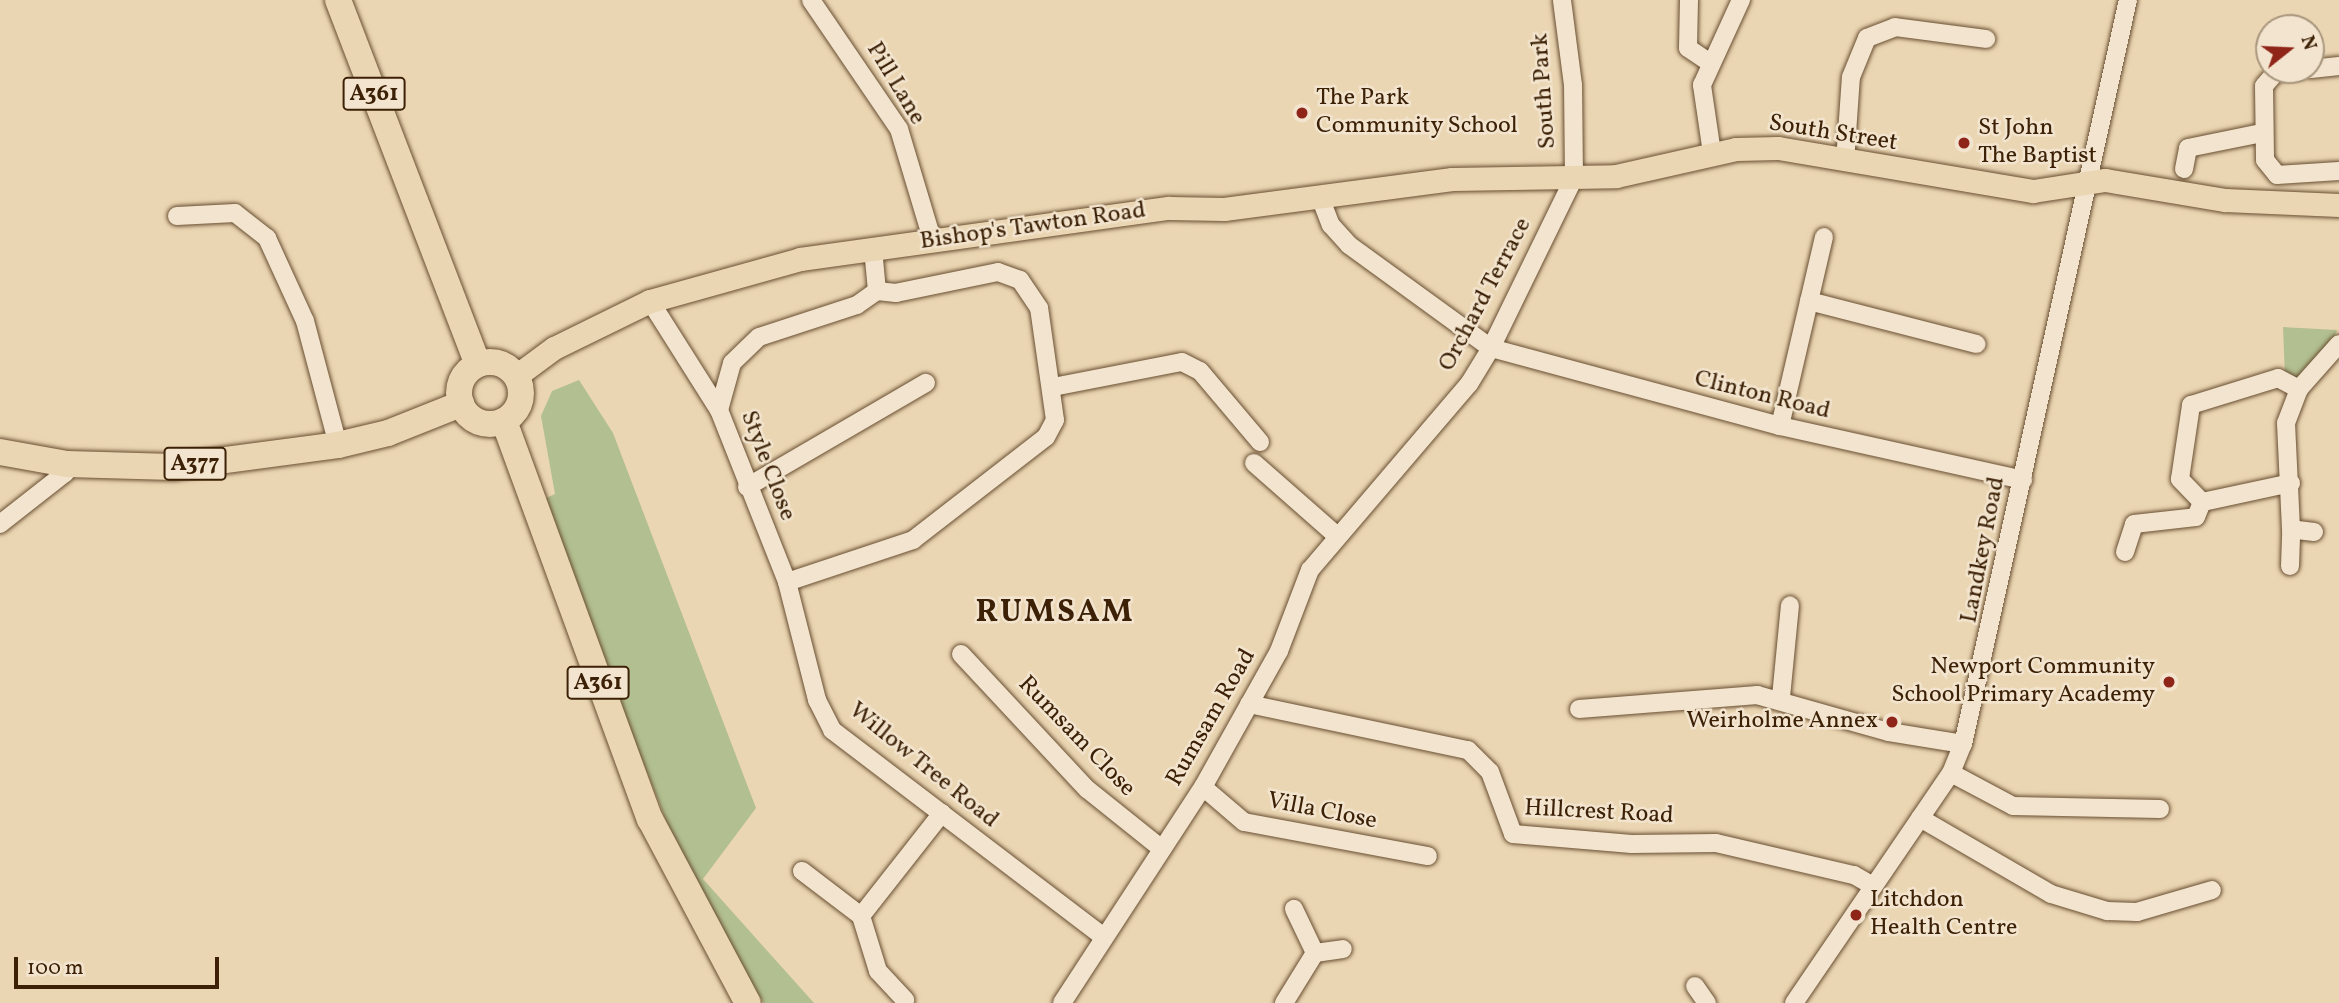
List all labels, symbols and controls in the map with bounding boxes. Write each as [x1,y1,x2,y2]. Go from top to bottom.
north arrow [2255,14,2325,84]
street label: South Park [1527,32,1563,150]
text: N [2294,33,2323,54]
street label: Pill Lane [859,37,931,131]
road number: A361 [342,74,406,114]
place label: The Park Community School [1316,85,1518,141]
marker: The Park Community School [1294,105,1310,121]
street label: South Street [1767,110,1899,158]
place label: St John The Baptist [1978,115,2097,171]
marker: St John The Baptist [1956,135,1972,151]
street label: Bishop's Tawton Road [918,197,1148,257]
street label: Orchard Terrace [1433,213,1539,377]
street label: Clinton Road [1691,365,1833,427]
street label: Style Close [733,407,801,525]
road number: A377 [164,445,227,484]
street label: Landkey Road [1956,474,2012,626]
district label: RUMSAM [976,594,1134,632]
street label: Rumsam Road [1161,644,1263,792]
place label: Newport Community School Primary Academy [1891,654,2155,710]
road number: A361 [566,664,630,702]
street label: Rumsam Close [1011,671,1141,803]
marker: Newport Community School Primary Academy [2161,674,2177,690]
street label: Willow Tree Road [842,696,1004,836]
place label: Weirholme Annex [1686,708,1878,736]
marker: Weirholme Annex [1884,714,1900,730]
street label: Villa Close [1265,787,1379,837]
street label: Hillcrest Road [1524,795,1674,831]
place label: Litchdon Health Centre [1870,887,2017,943]
marker: Litchdon Health Centre [1848,907,1864,923]
scale bar [18,944,222,988]
text: 100 m [27,954,84,983]

